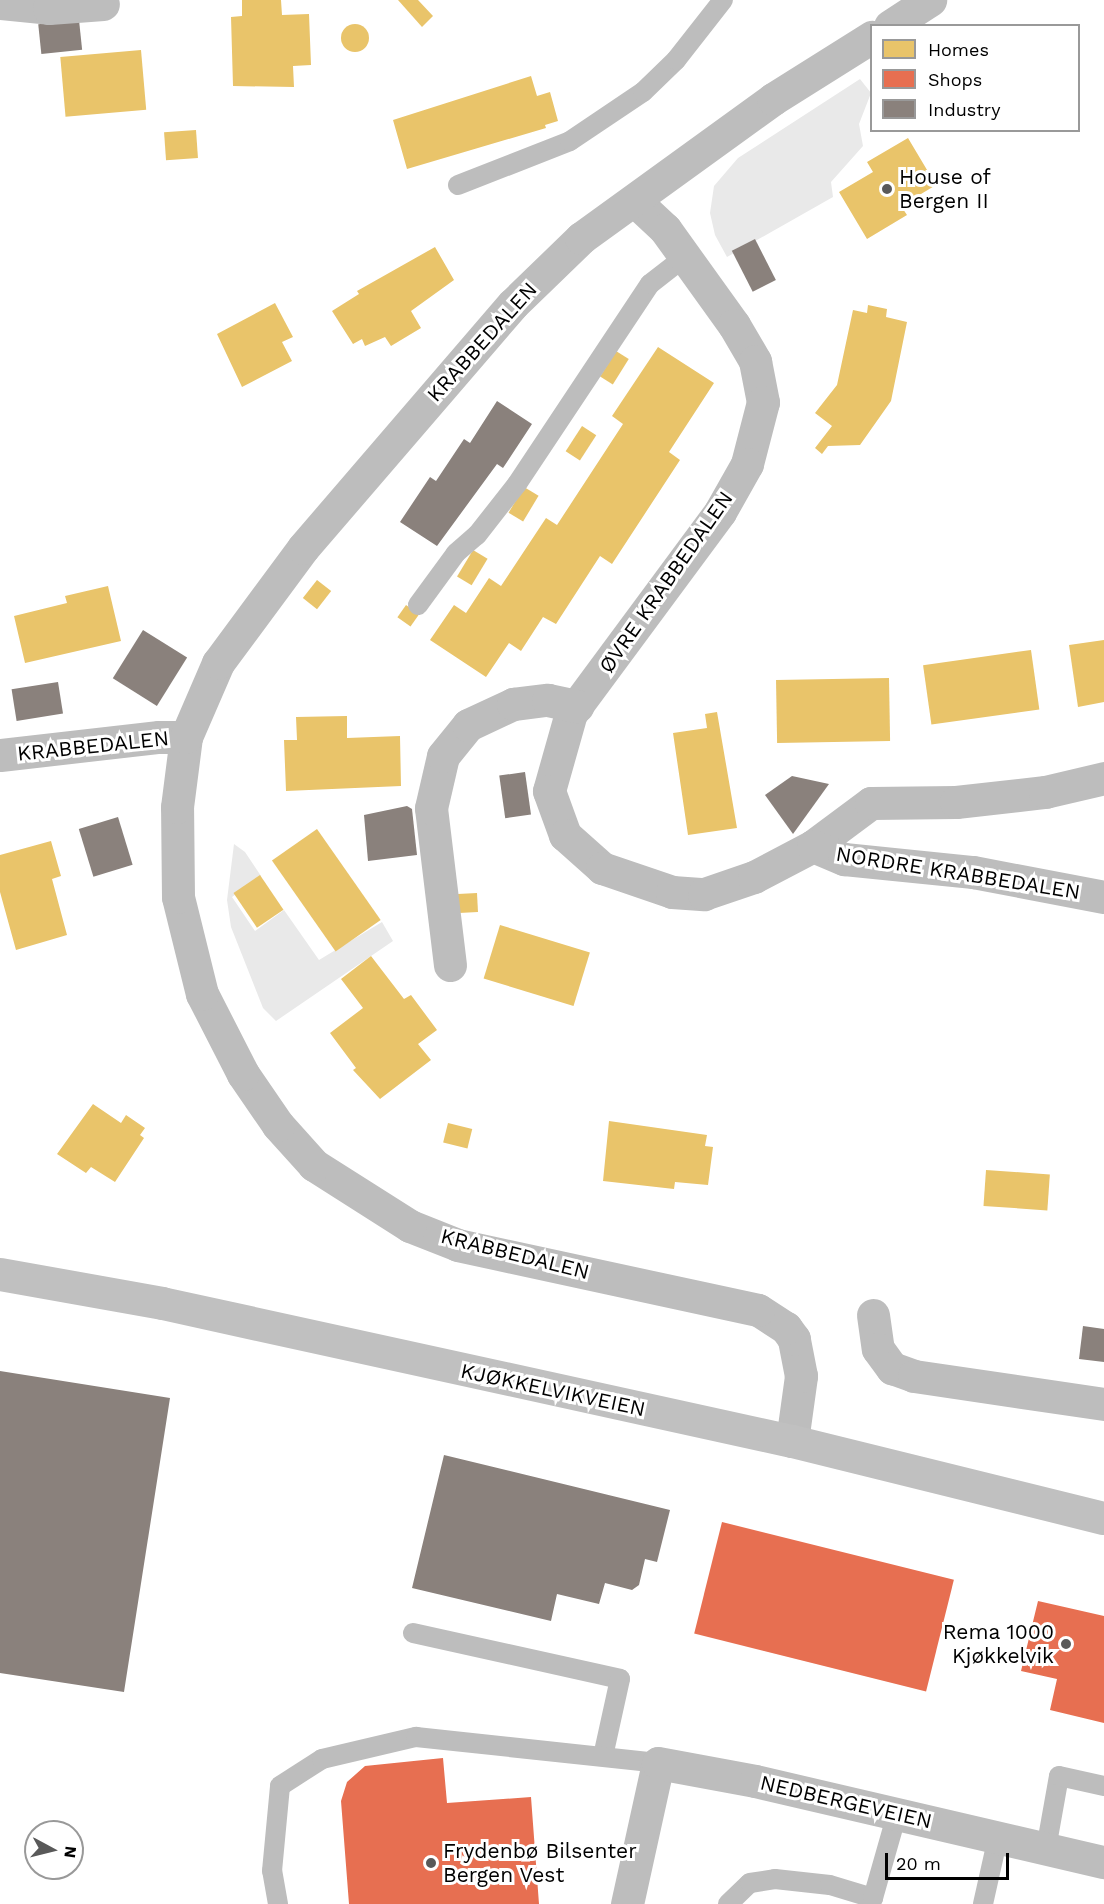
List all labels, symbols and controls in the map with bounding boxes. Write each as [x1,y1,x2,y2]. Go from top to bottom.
legend [870,24,1080,132]
text: Homes [928,39,989,60]
text: Shops [928,69,982,90]
text: Industry [928,99,1000,120]
place label: House of Bergen II [899,164,991,214]
marker: House of Bergen II [880,182,894,196]
street label: KRABBEDALEN [422,277,542,407]
street label: ØVRE KRABBEDALEN [594,486,738,678]
street label: KRABBEDALEN [16,726,170,766]
street label: NORDRE KRABBEDALEN [834,841,1082,905]
street label: KRABBEDALEN [438,1223,592,1285]
street label: KJØKKELVIKVEIEN [458,1358,648,1422]
place label: Rema 1000 Kjøkkelvik [942,1619,1054,1669]
marker: Rema 1000 Kjøkkelvik [1059,1637,1073,1651]
street label: NEDBERGEVEIEN [758,1770,934,1834]
north arrow [24,1820,84,1880]
place label: Frydenbø Bilsenter Bergen Vest [443,1838,637,1888]
scale bar [888,1841,1012,1879]
text: N [60,1845,81,1859]
text: 20 m [896,1853,941,1874]
marker: Frydenbø Bilsenter Bergen Vest [424,1856,438,1870]

